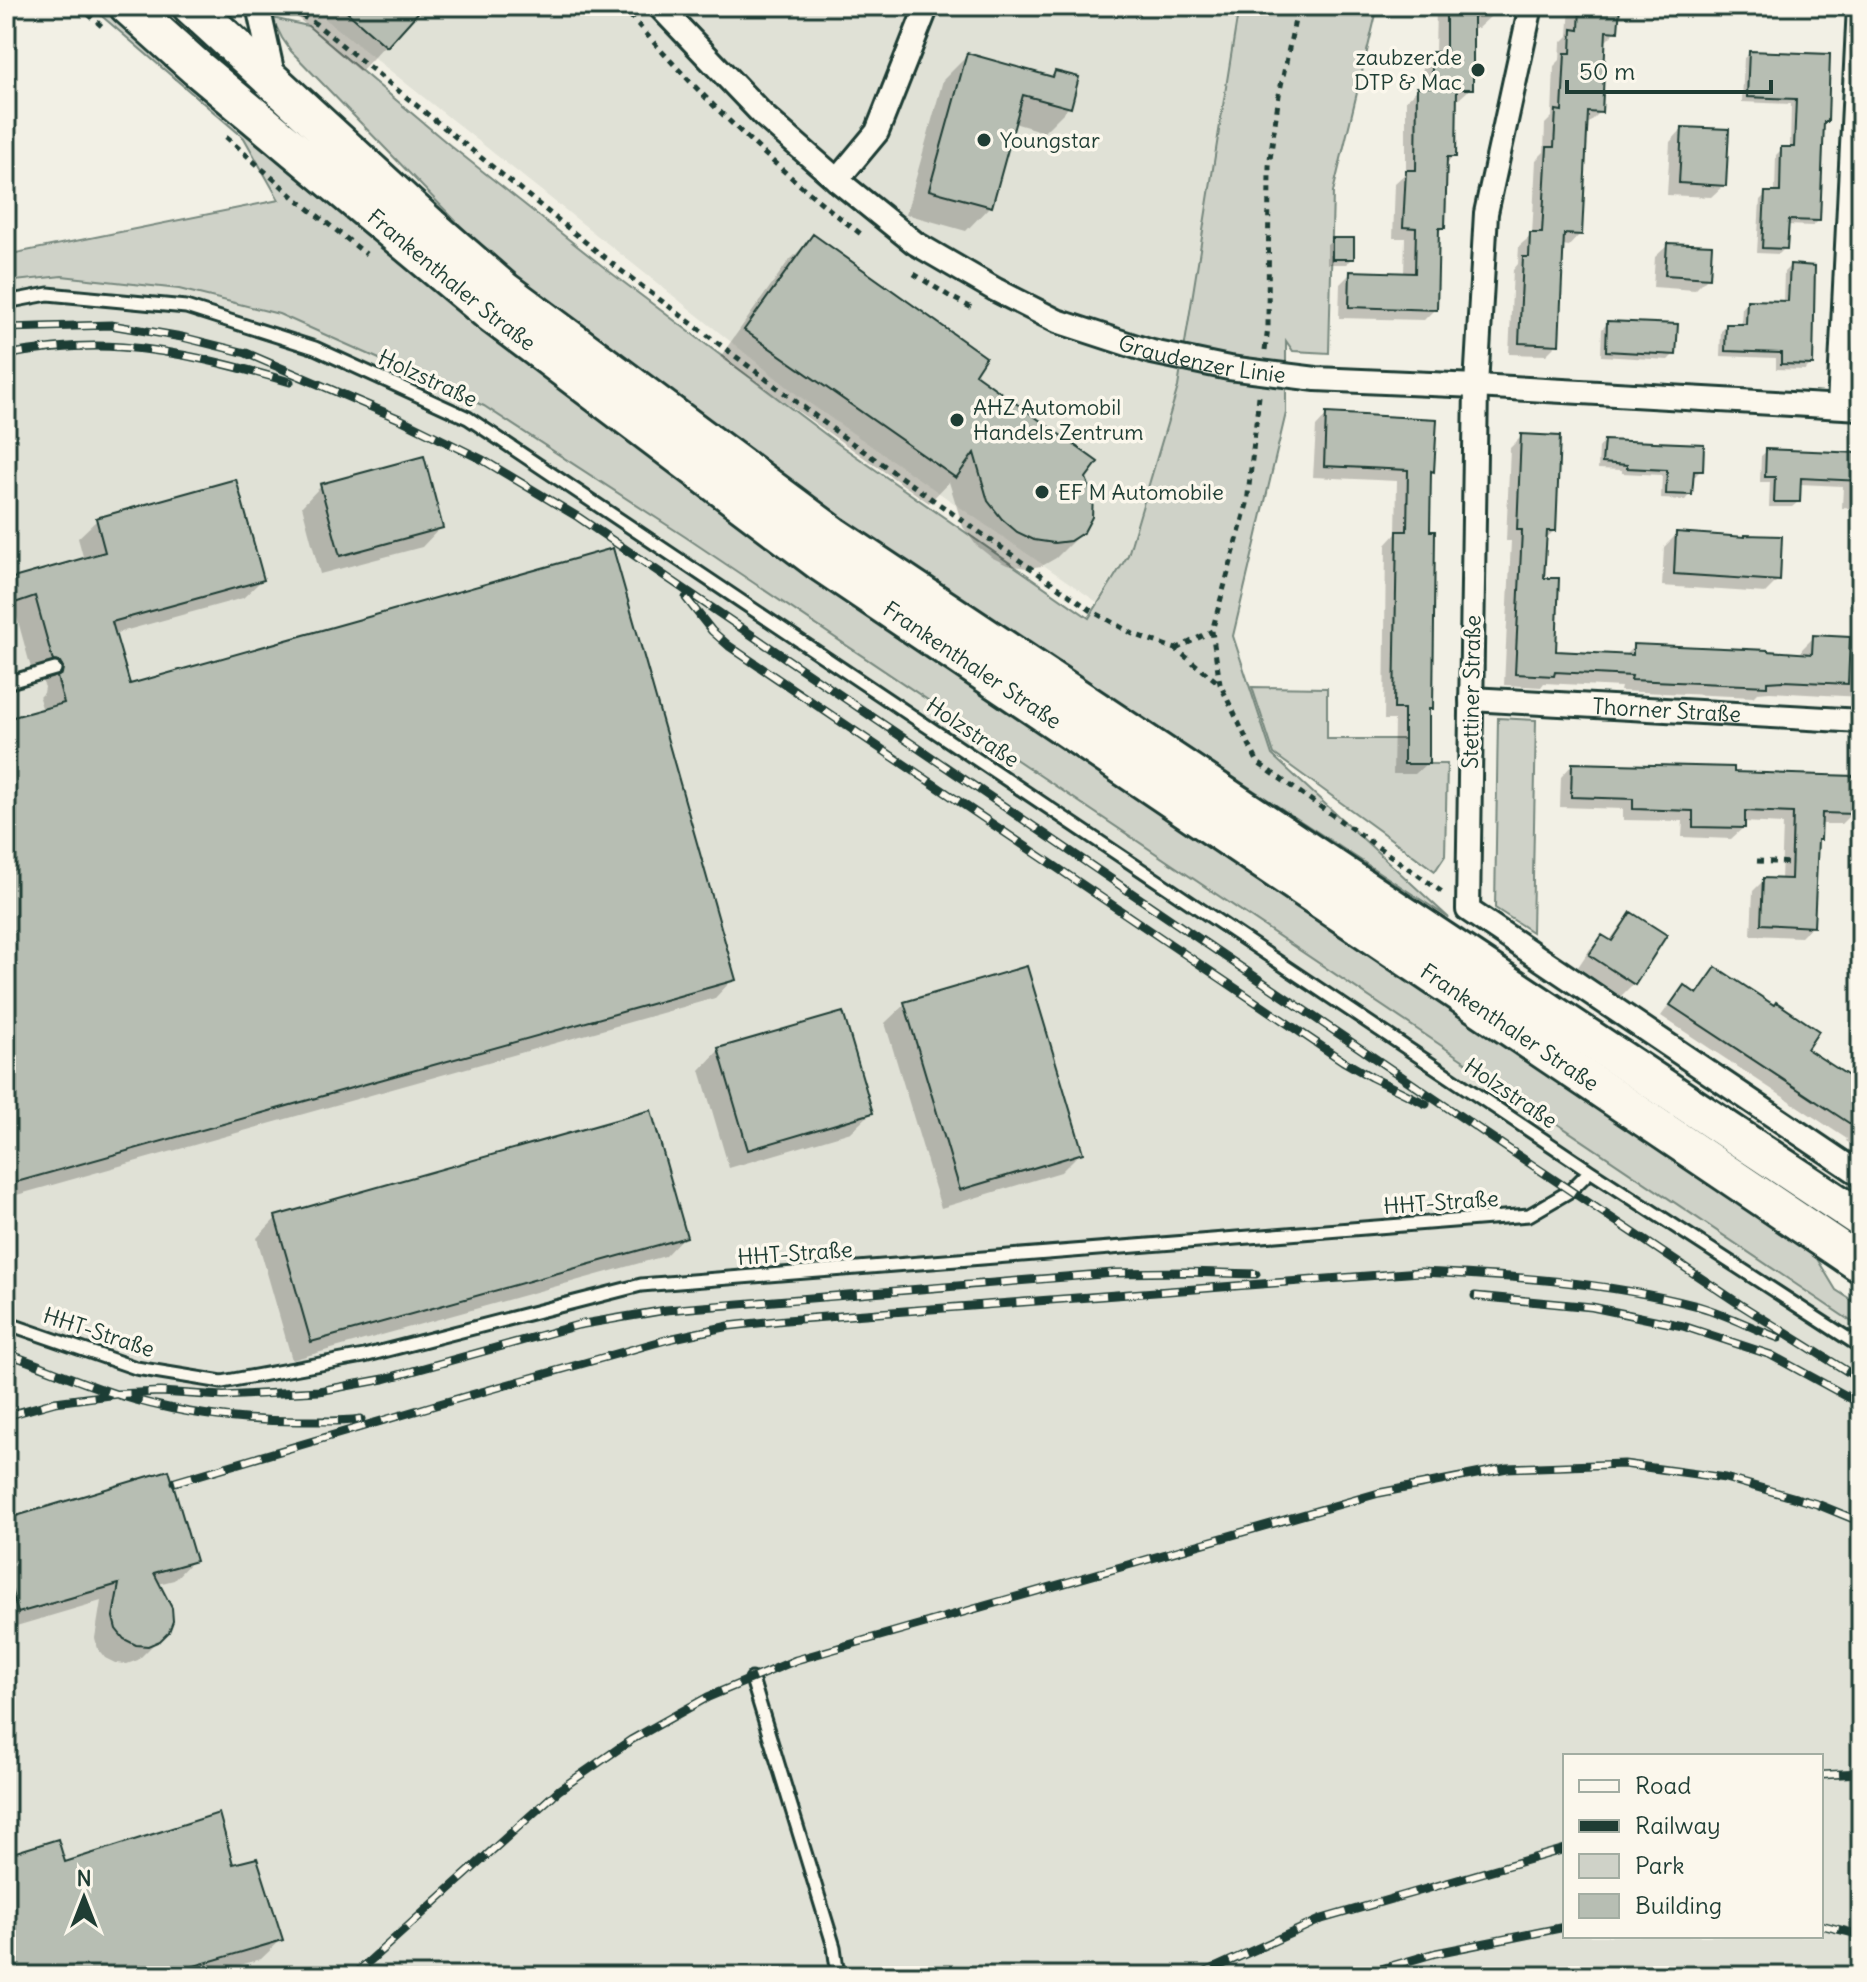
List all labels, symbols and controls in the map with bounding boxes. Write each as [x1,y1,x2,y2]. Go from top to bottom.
place label: zaubzer.de DTP & Mac [1354,43,1462,96]
scale bar [1567,44,1771,94]
text: 50 m [1579,56,1635,86]
marker: zaubzer.de DTP & Mac [1469,61,1487,79]
place label: Youngstar [1000,126,1100,154]
marker: Youngstar [975,131,993,149]
street label: Frankenthaler Straße [362,203,541,357]
street label: Graudenzer Linie [1115,328,1287,389]
street label: Holzstraße [374,343,482,413]
place label: AHZ Automobil Handels Zentrum [973,393,1144,446]
marker: AHZ Automobil Handels Zentrum [948,411,966,429]
place label: EF M Automobile [1058,478,1224,506]
marker: EF M Automobile [1033,483,1051,501]
street label: Frankenthaler Straße [878,595,1067,735]
street label: Stettiner Straße [1456,615,1486,769]
street label: Holzstraße [921,691,1025,773]
street label: Thorner Straße [1592,692,1742,728]
street label: Frankenthaler Straße [1415,957,1604,1097]
street label: Holzstraße [1459,1052,1563,1134]
street label: HHT-Straße [1383,1184,1499,1220]
street label: HHT-Straße [737,1235,853,1271]
street label: HHT-Straße [40,1301,158,1363]
legend [1563,1754,1823,1938]
text: Road [1635,1770,1691,1800]
text: Railway [1635,1810,1721,1840]
text: Park [1635,1850,1685,1880]
north arrow [44,1858,124,1938]
text: N [76,1864,92,1892]
text: Building [1635,1890,1722,1920]

